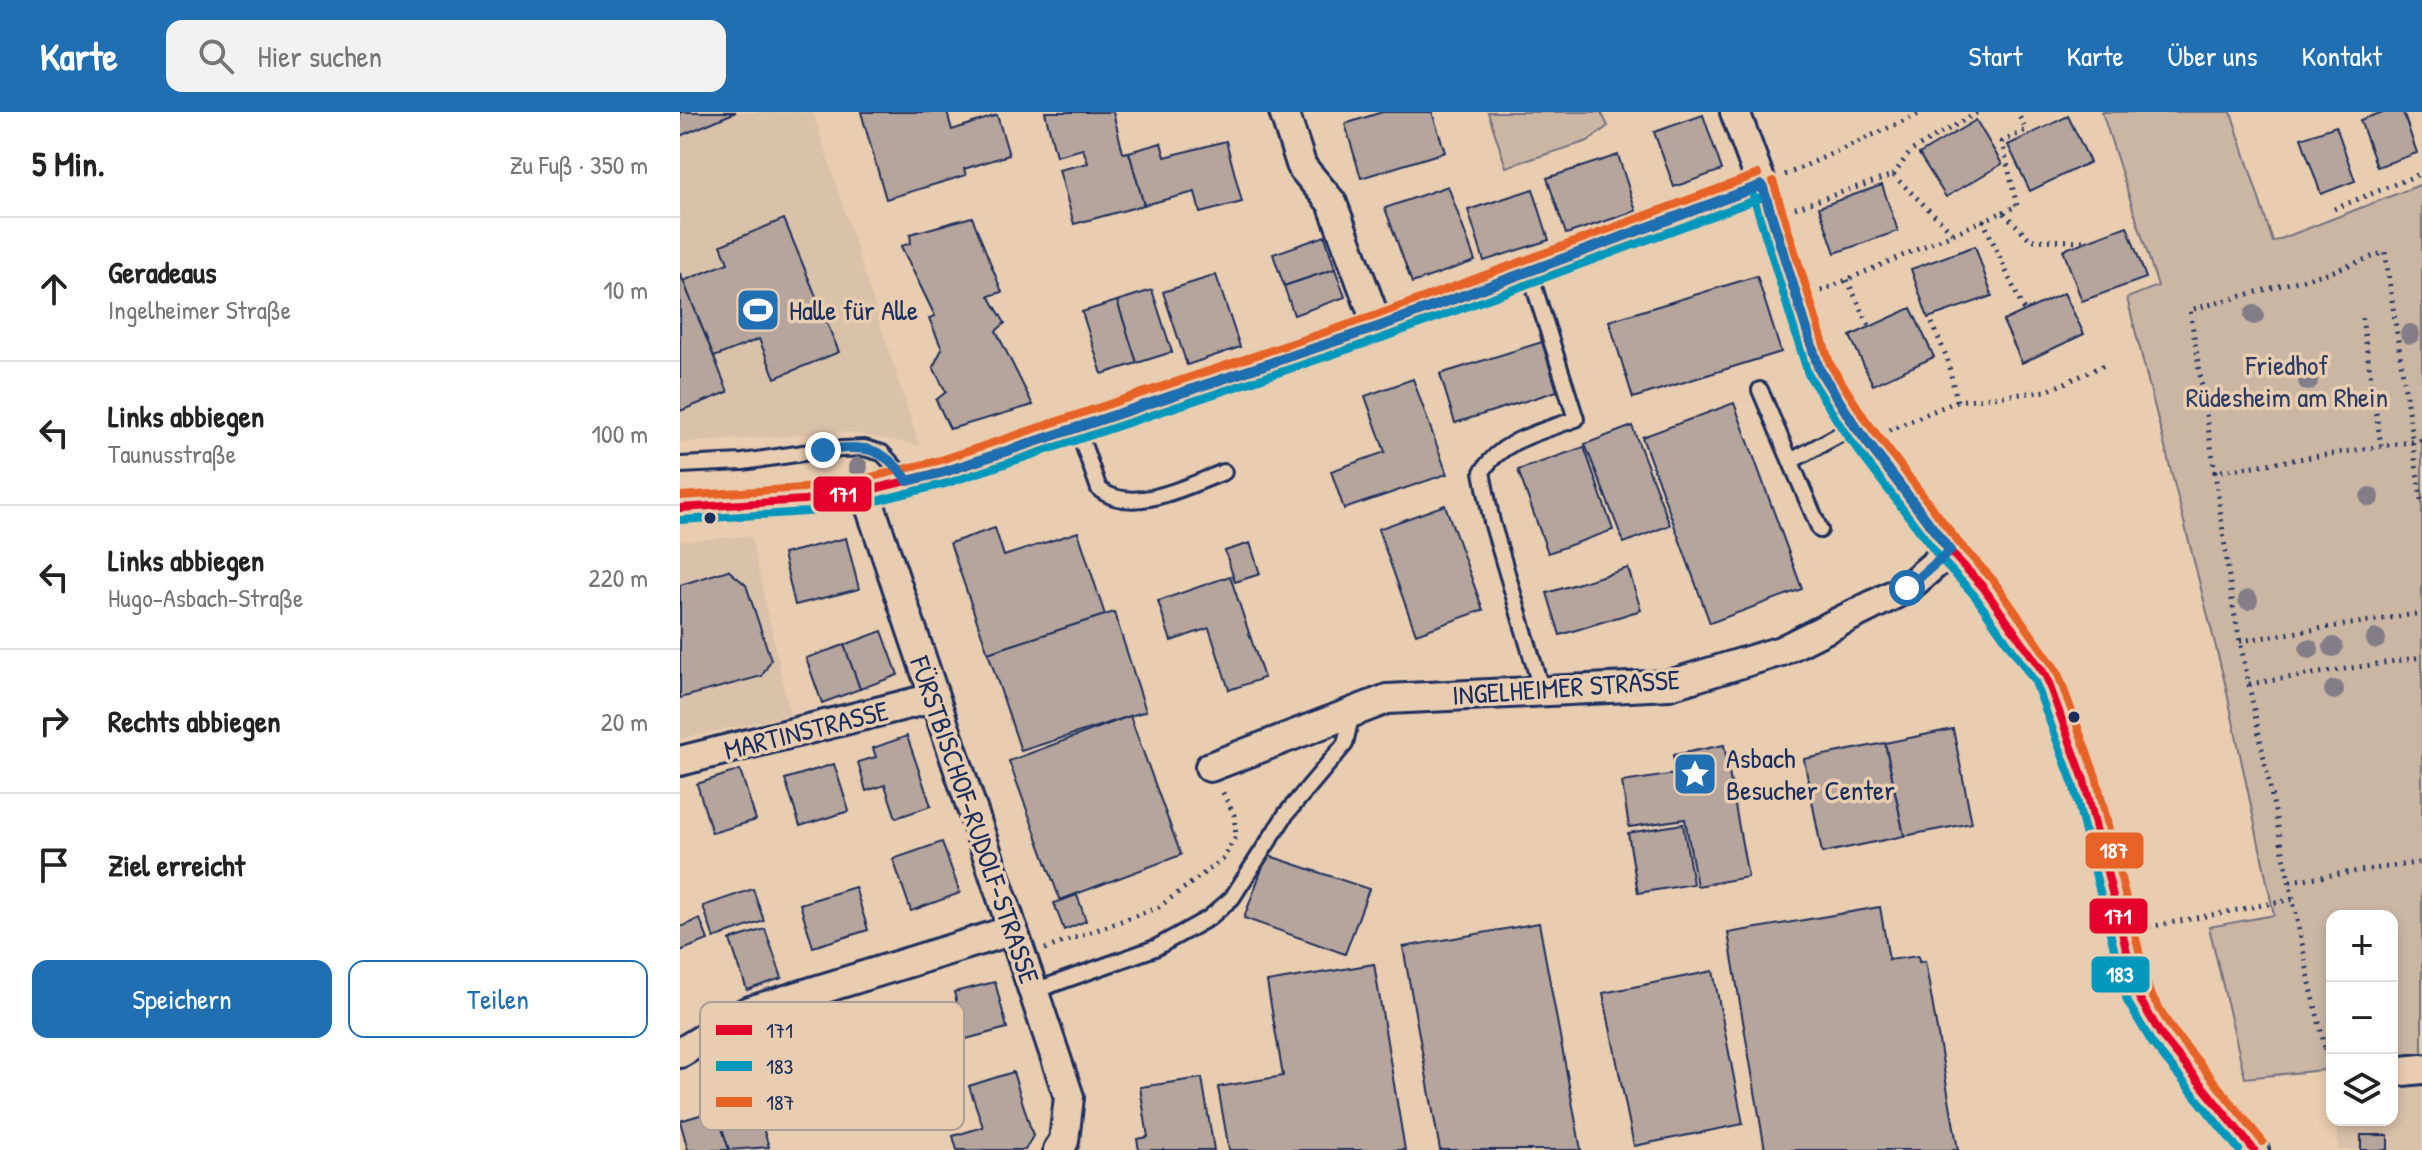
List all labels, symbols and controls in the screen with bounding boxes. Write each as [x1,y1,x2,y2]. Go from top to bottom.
search box [166,20,726,92]
text: Karte [40,30,118,82]
icon: search [194,34,238,78]
text: Hier suchen [258,36,382,76]
text: Start [1969,37,2022,75]
text: Karte [2066,37,2124,75]
text: Über uns [2168,37,2258,75]
text: Kontakt [2302,37,2382,75]
text: 5 Min. [32,141,105,187]
text: Zu Fuß · 350 m [509,147,648,182]
text: Geradeaus [108,252,217,292]
icon: ahead [32,267,76,311]
text: 10 m [603,272,648,307]
sports icon: Halle für Alle [734,286,782,334]
place label: Halle für Alle [789,291,918,329]
text: Ingelheimer Straße [108,292,291,327]
park label: Friedhof Rüdesheim am Rhein [2186,346,2388,416]
text: Links abbiegen [108,396,264,436]
icon: left [32,411,76,455]
text: 100 m [592,416,648,451]
route end [805,432,841,468]
text: Taunusstraße [108,436,236,471]
line badge: 171 [812,475,873,513]
text: 171 [830,479,856,509]
unlabelled marker [702,510,718,526]
text: Links abbiegen [108,540,264,580]
icon: left [32,555,76,599]
text: 220 m [588,560,648,595]
route start [1889,570,1925,606]
text: Hugo-Asbach-Straße [108,580,303,615]
street label: FÜRSTBISCHOF-RUDOLF-STRASSE [901,650,1049,989]
street label: INGELHEIMER STRASSE [1451,660,1681,714]
street label: MARTINSTRASSE [720,691,892,769]
icon: right [32,699,76,743]
text: Rechts abbiegen [108,701,281,741]
text: 20 m [601,704,648,739]
unlabelled marker [2066,709,2082,725]
place label: Asbach Besucher Center [1726,739,1895,809]
place icon: Asbach Besucher Center [1671,750,1719,798]
line badge: 187 [2084,831,2145,870]
text: 187 [2100,835,2128,865]
icon: arrive [32,843,76,887]
text: Ziel erreicht [108,845,245,885]
line badge: 171 [2088,897,2149,935]
text: 171 [2105,901,2131,931]
map controls [2326,910,2398,1126]
button: + [2326,910,2398,982]
line badge: 183 [2090,955,2151,994]
text: 183 [2106,959,2134,989]
button: Speichern [32,960,332,1038]
button: Teilen [348,960,648,1038]
button: − [2326,982,2398,1054]
legend [700,1002,964,1130]
text: 171 [766,1015,793,1045]
text: 183 [766,1051,794,1081]
button: layers [2326,1054,2398,1126]
text: 187 [766,1087,794,1117]

